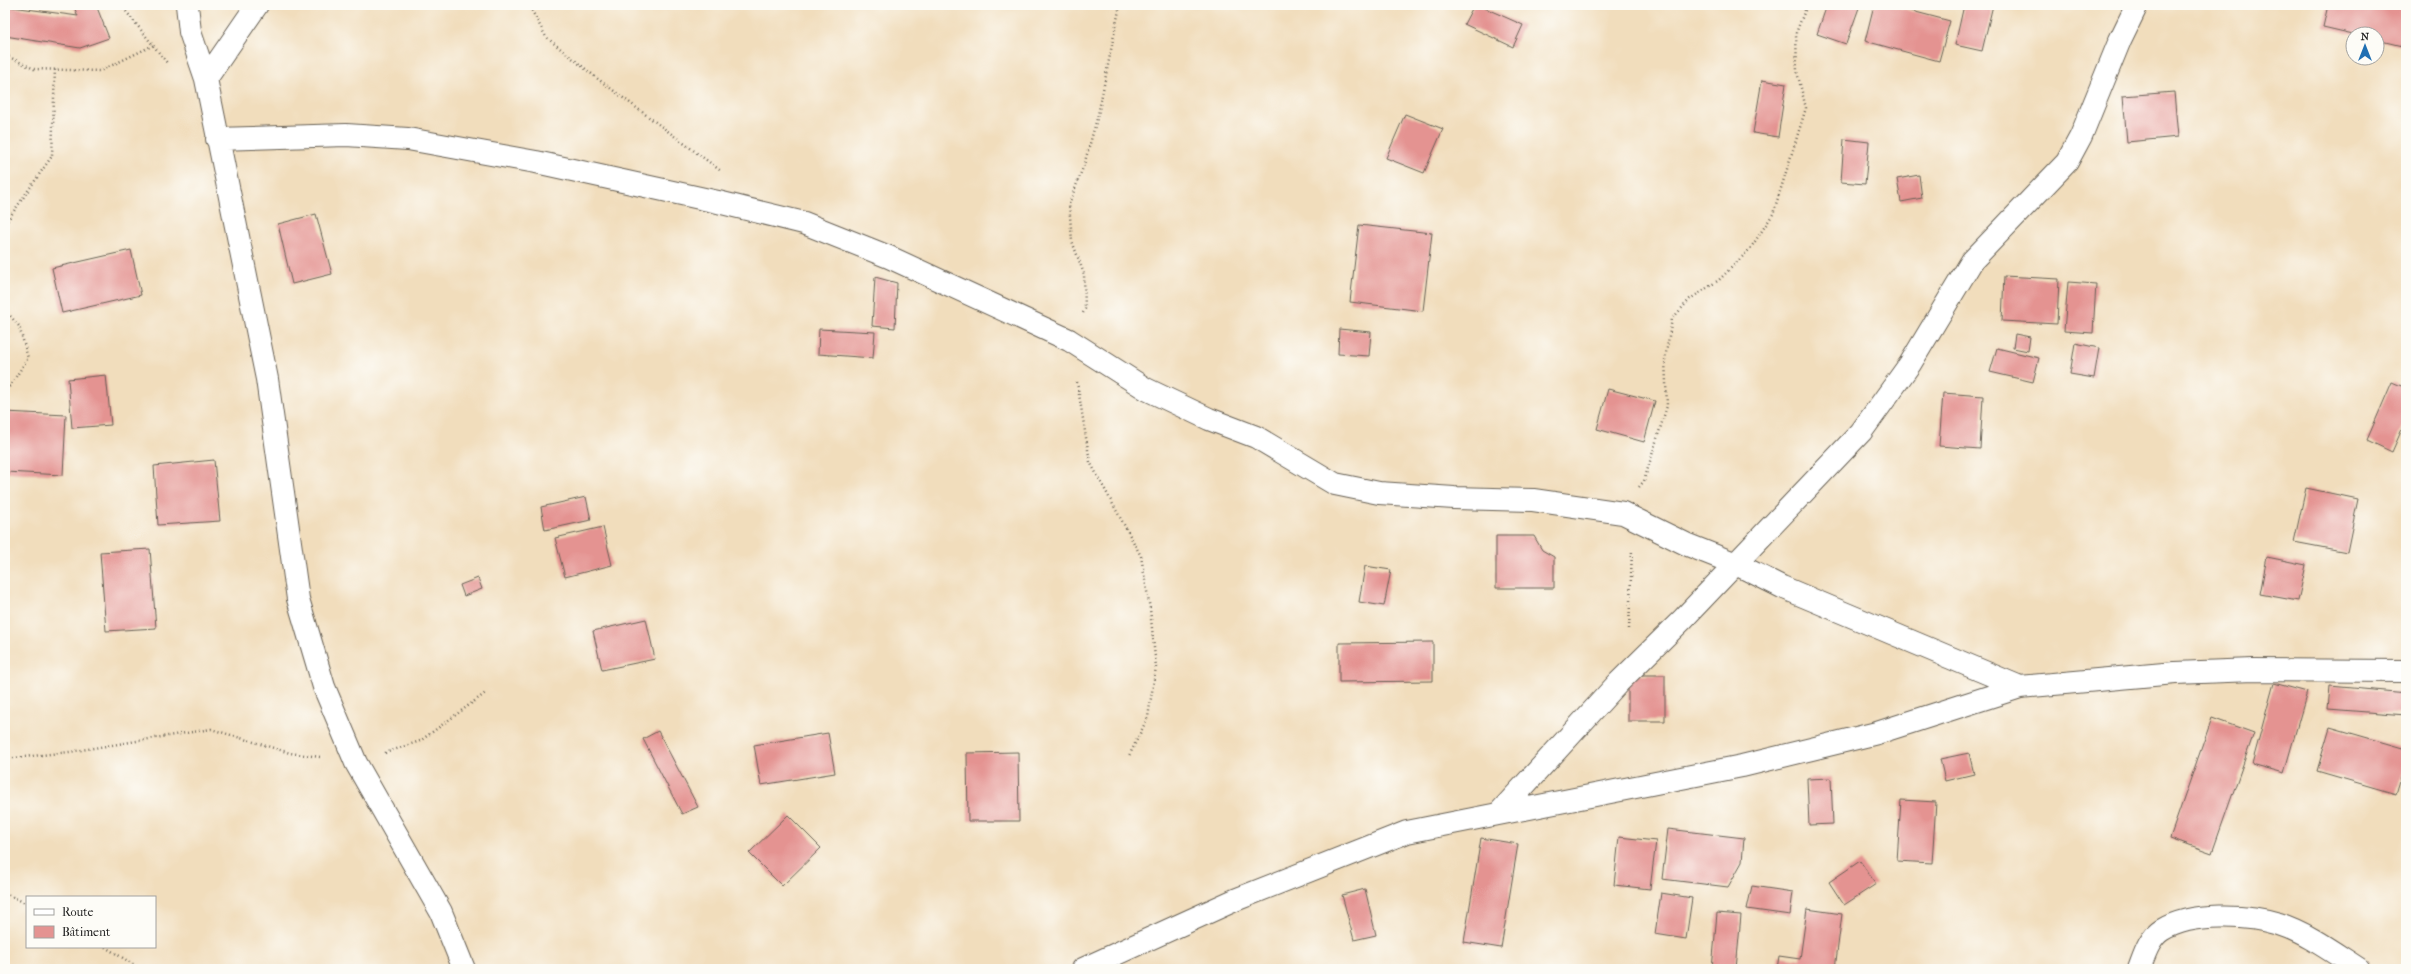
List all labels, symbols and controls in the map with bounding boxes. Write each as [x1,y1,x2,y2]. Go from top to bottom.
north arrow [2345,26,2385,66]
text: N [2361,30,2370,43]
legend [26,896,156,948]
text: Route [62,905,94,919]
text: Bâtiment [62,925,111,939]

